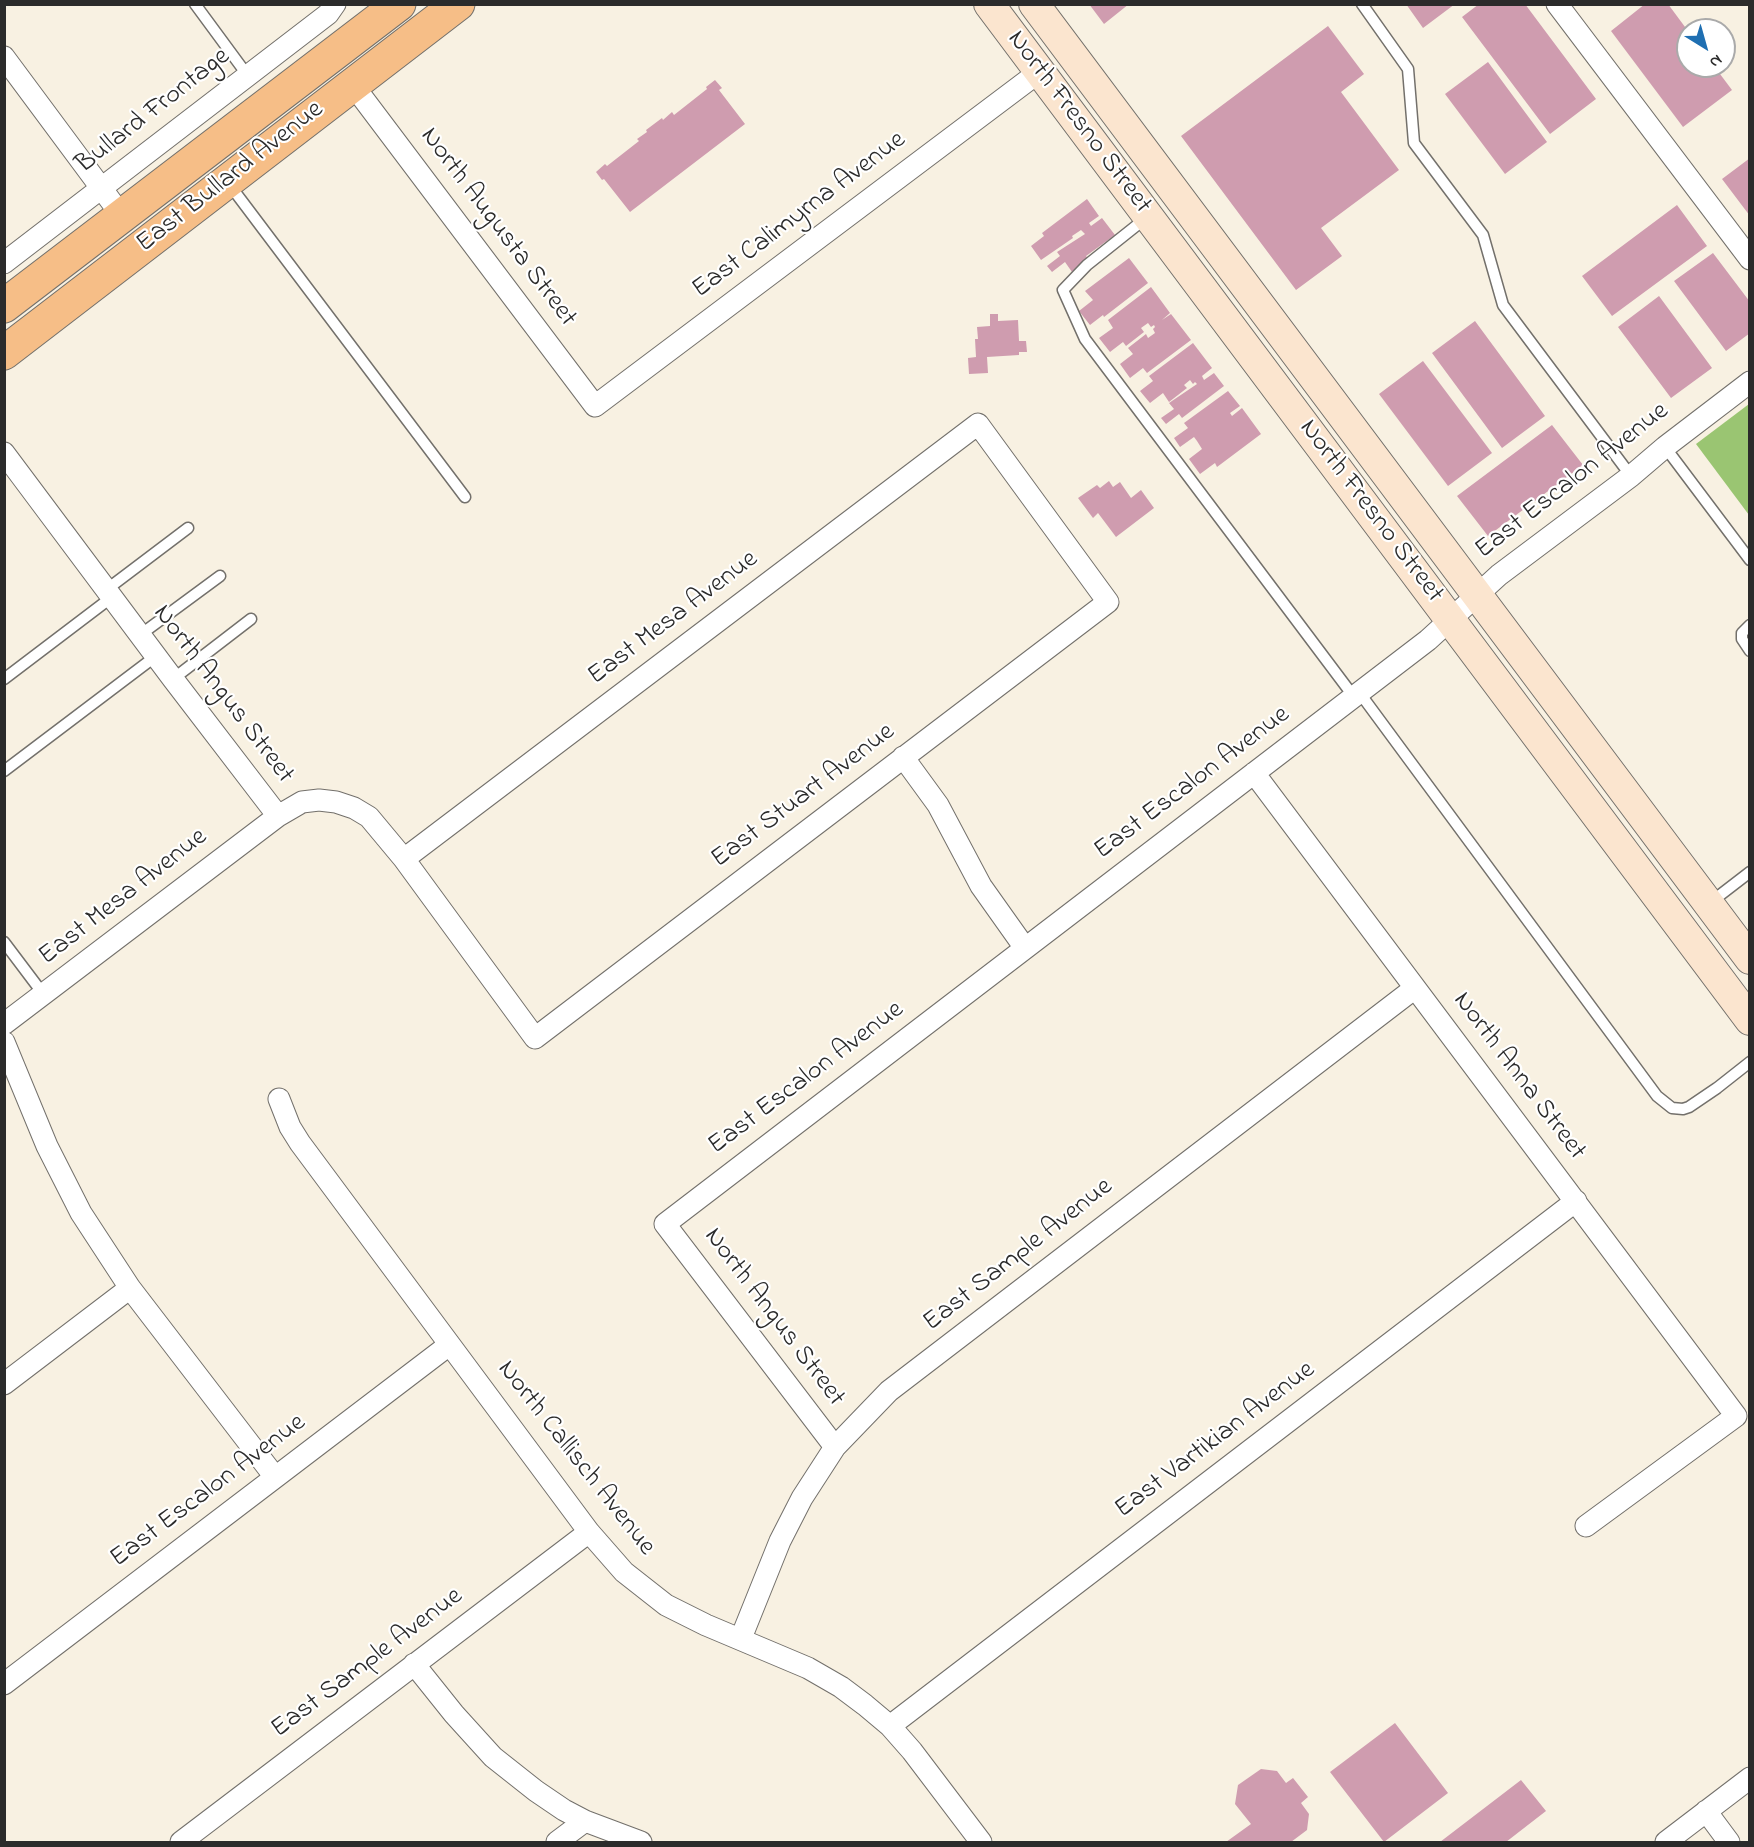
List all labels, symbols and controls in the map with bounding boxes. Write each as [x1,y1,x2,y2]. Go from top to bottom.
north arrow [1676,18,1736,78]
street label: North Fresno Street [999,25,1157,221]
street label: Bullard Frontage [71,42,237,182]
text: N [1704,48,1727,74]
street label: East Bullard Avenue [131,95,331,261]
street label: North Augusta Street [412,122,582,334]
street label: East Calimyrna Avenue [687,125,913,307]
street label: East Escalon Avenue [1470,396,1676,568]
street label: North Fresno Street [1291,414,1449,610]
street label: East Mesa Avenue [582,544,766,694]
street label: North Angus Street [144,599,300,791]
street label: East Escalon Avenue [1089,700,1297,868]
street label: East Stuart Avenue [706,717,902,877]
street label: East Mesa Avenue [33,822,215,974]
street label: North Anna Street [1444,987,1592,1167]
street label: East Escalon Avenue [703,995,911,1163]
street label: East Sample Avenue [918,1172,1120,1340]
street label: North Angus Street [695,1222,851,1414]
street label: North Callisch Avenue [489,1355,661,1563]
street label: East Vartikian Avenue [1110,1355,1322,1527]
street label: East Escalon Avenue [105,1408,313,1576]
street label: East Sample Avenue [266,1581,470,1747]

